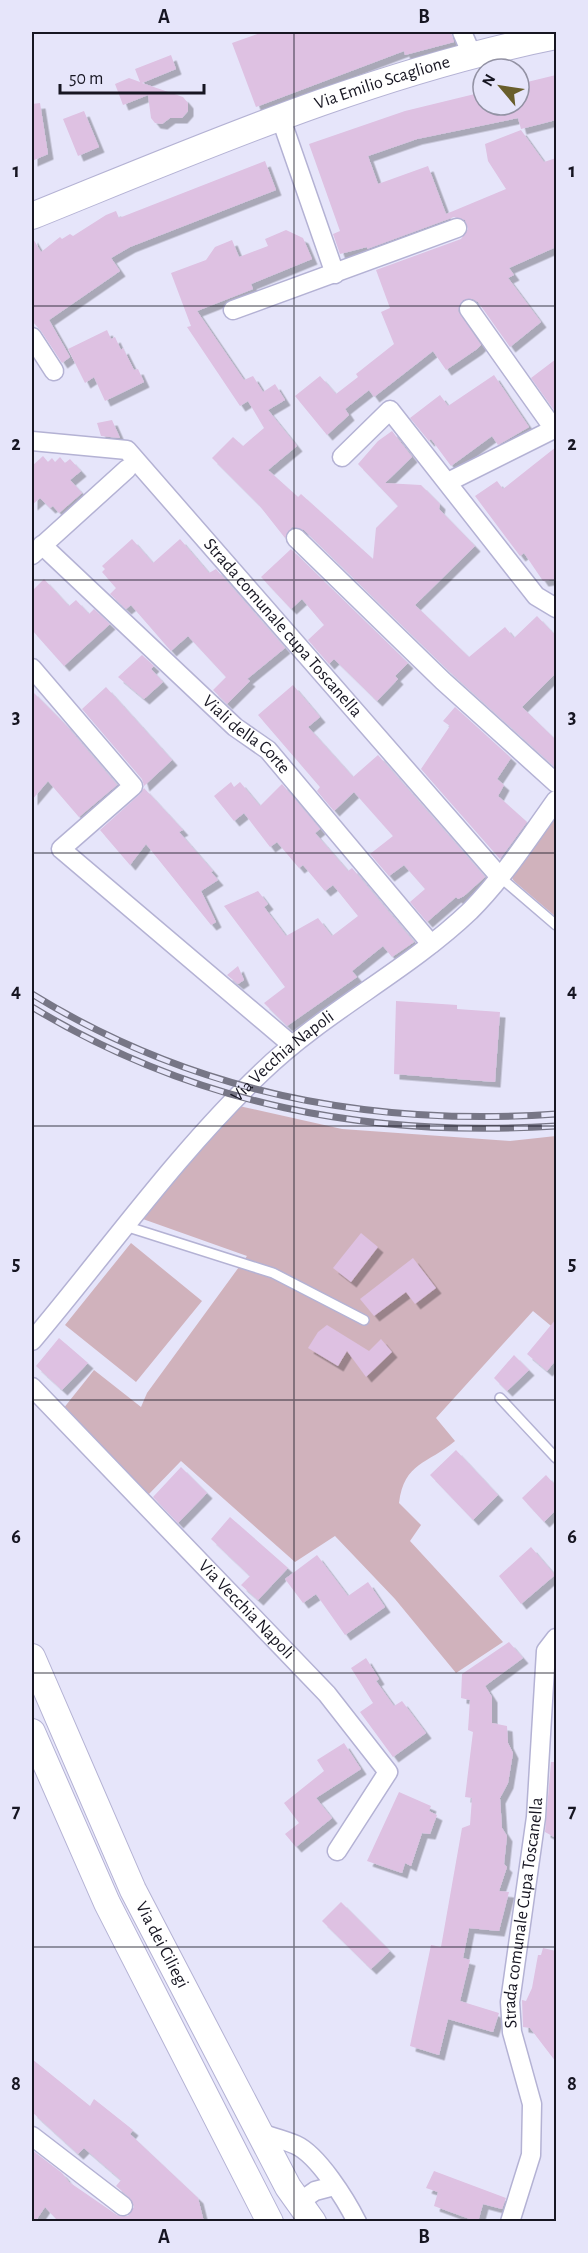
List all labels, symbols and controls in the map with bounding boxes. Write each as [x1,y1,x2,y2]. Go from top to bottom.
text: A [158,7,170,27]
text: B [418,7,430,27]
street label: Via Emilio Scaglione [312,53,452,113]
scale bar [60,57,204,95]
north arrow [471,57,531,117]
text: 50 m [69,70,103,88]
text: N [479,71,498,89]
text: 1 [12,161,20,181]
text: 1 [568,161,576,181]
text: 2 [11,434,21,454]
text: 2 [567,434,577,454]
street label: Strada comunale cupa Toscanella [200,535,365,721]
street label: Viali della Corte [199,692,293,778]
text: 3 [12,707,20,727]
text: 3 [568,707,576,727]
text: 4 [11,981,21,1001]
text: 4 [567,981,577,1001]
street label: Via Vecchia Napoli [228,1008,337,1106]
text: 5 [12,1254,20,1274]
text: 5 [568,1254,576,1274]
text: 6 [11,1527,21,1547]
text: 6 [567,1527,577,1547]
street label: Via Vecchia Napoli [195,1557,297,1663]
street label: Strada comunale Cupa Toscanella [501,1797,546,2029]
text: 7 [12,1801,21,1821]
text: 7 [568,1801,577,1821]
street label: Via dei Ciliegi [132,1899,192,1991]
text: 8 [11,2074,21,2094]
text: 8 [567,2074,577,2094]
text: A [158,2227,170,2247]
text: B [418,2227,430,2247]

